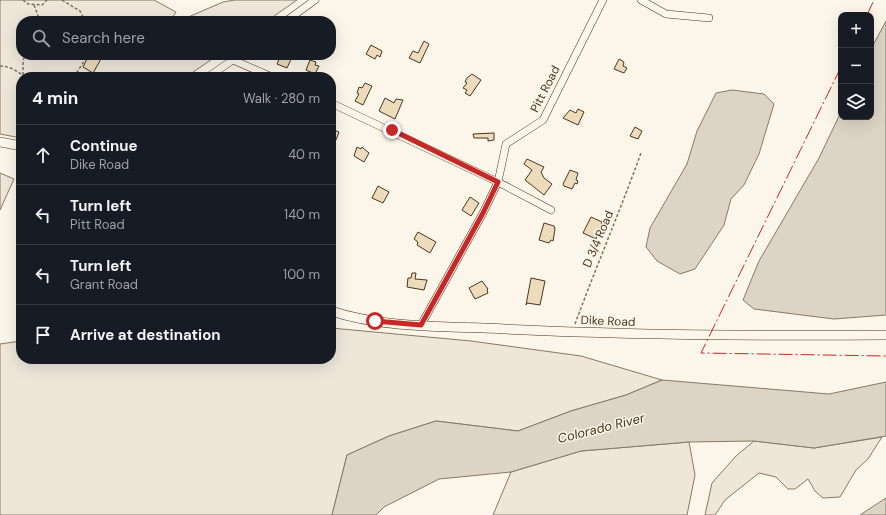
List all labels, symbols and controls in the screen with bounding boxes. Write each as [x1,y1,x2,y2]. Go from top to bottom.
map controls [838,12,874,120]
button: + [838,12,874,48]
search box [16,16,336,60]
icon: search [30,27,52,49]
text: Search here [62,28,145,48]
button: − [838,48,874,84]
street label: Pitt Road [526,63,564,115]
button: layers [838,84,874,120]
text: 4 min [32,87,78,109]
text: Walk · 280 m [243,90,320,107]
route end [383,121,401,139]
text: Continue [70,136,138,156]
icon: ahead [32,144,54,166]
text: 40 m [288,146,320,163]
text: Dike Road [70,156,129,173]
text: Turn left [70,196,131,216]
icon: left [32,204,54,226]
text: 140 m [284,206,320,223]
street label: D 3/4 Road [579,208,617,270]
text: Pitt Road [70,216,125,233]
text: Turn left [70,256,131,276]
icon: left [32,264,54,286]
text: 100 m [283,266,320,283]
text: Grant Road [70,276,138,293]
route start [366,312,384,330]
street label: Dike Road [580,312,636,330]
icon: arrive [32,324,54,346]
text: Arrive at destination [70,325,221,345]
water label: Colorado River [556,409,647,447]

